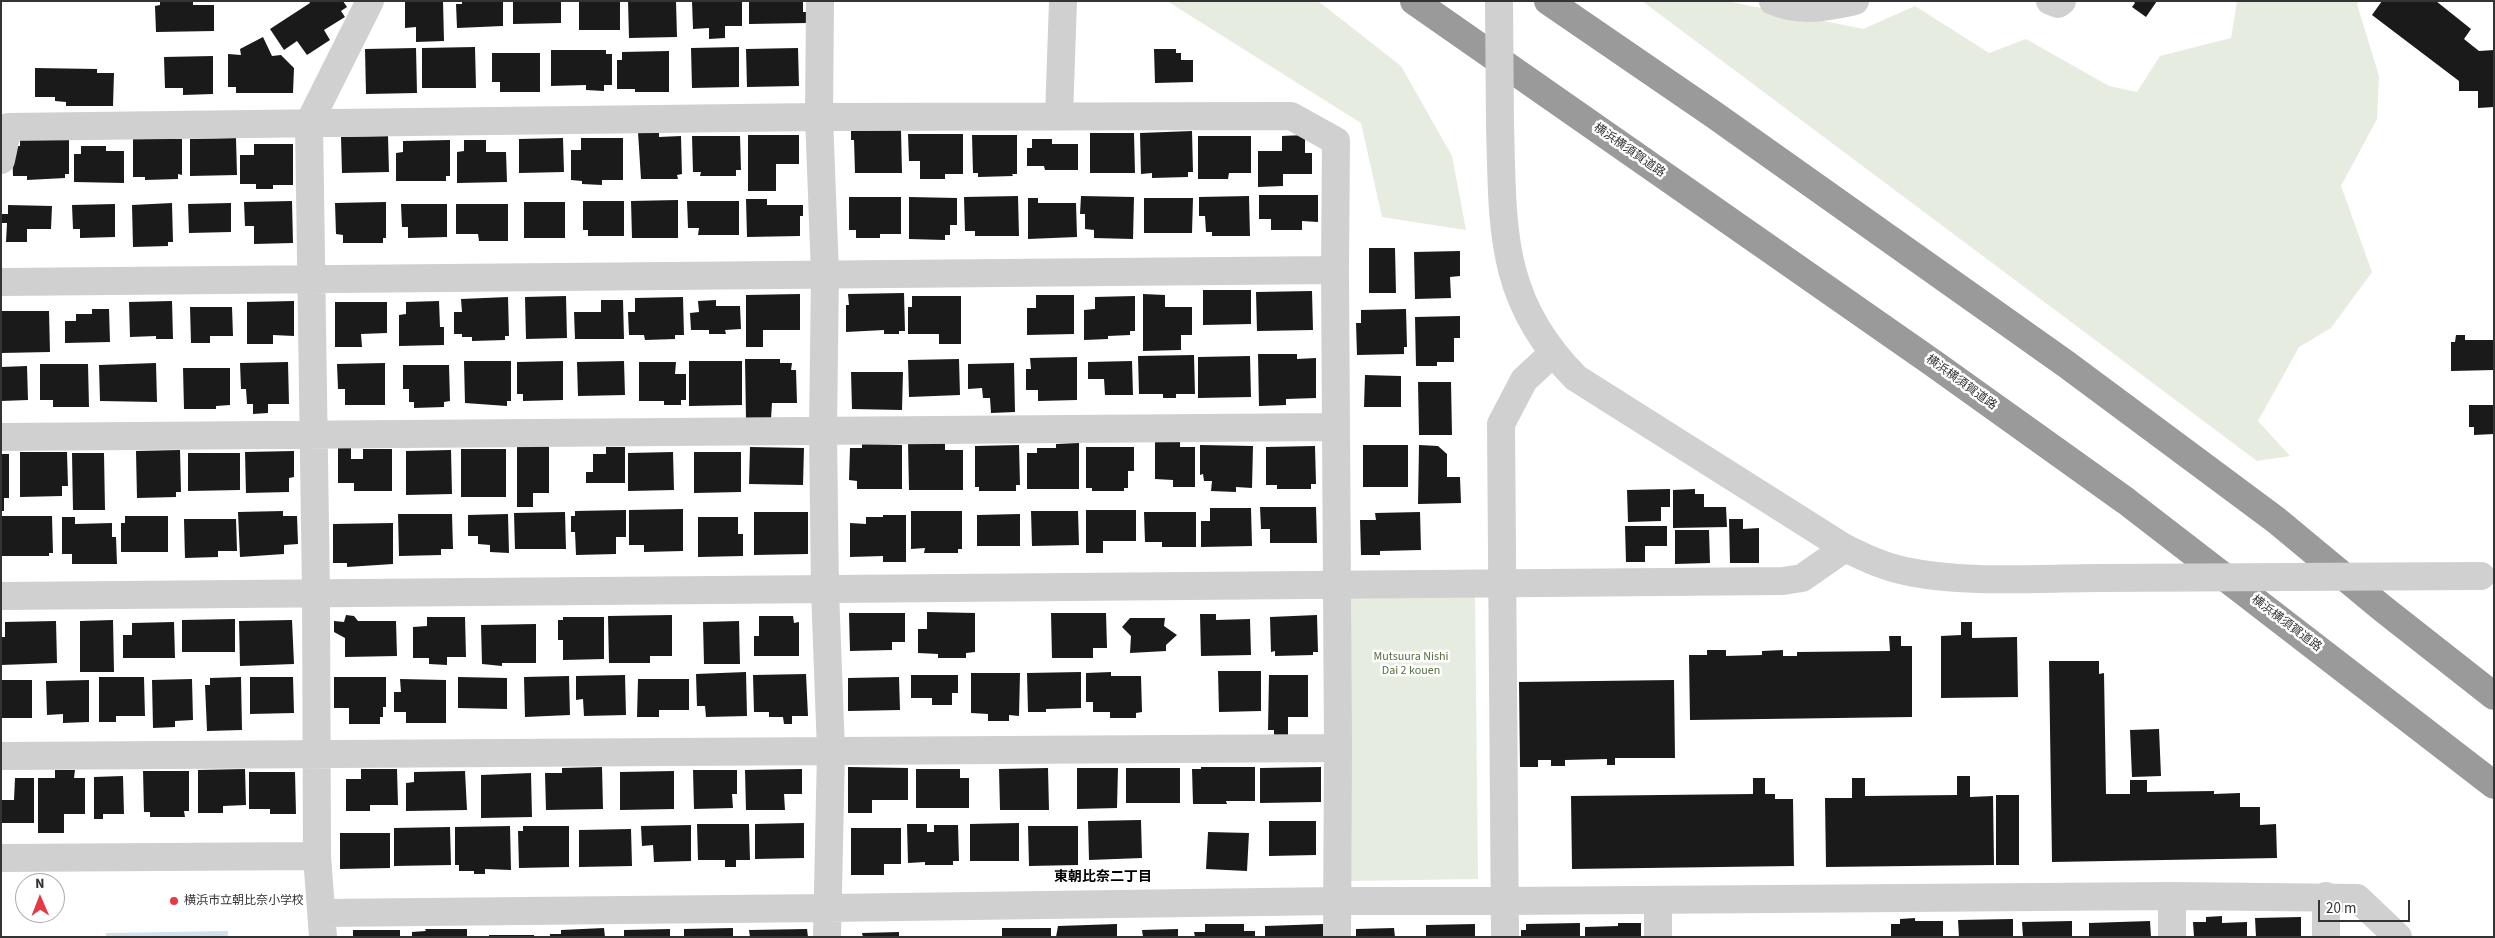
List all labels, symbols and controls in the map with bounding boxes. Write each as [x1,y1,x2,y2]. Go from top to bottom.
street label: 横浜横須賀道路 [1590,121,1668,181]
street label: 横浜横須賀道路 [1923,352,1999,414]
street label: 横浜横須賀道路 [2248,593,2324,655]
park label: Mutsuura Nishi Dai 2 kouen [1374,650,1448,678]
district label: 東朝比奈二丁目 [1054,870,1152,886]
north arrow [15,873,65,923]
text: N [35,874,45,894]
scale bar [2320,890,2412,922]
place label: 横浜市立朝比奈小学校 [184,894,304,908]
marker: 横浜市立朝比奈小学校 [168,895,180,907]
text: 20 m [2326,898,2356,919]

